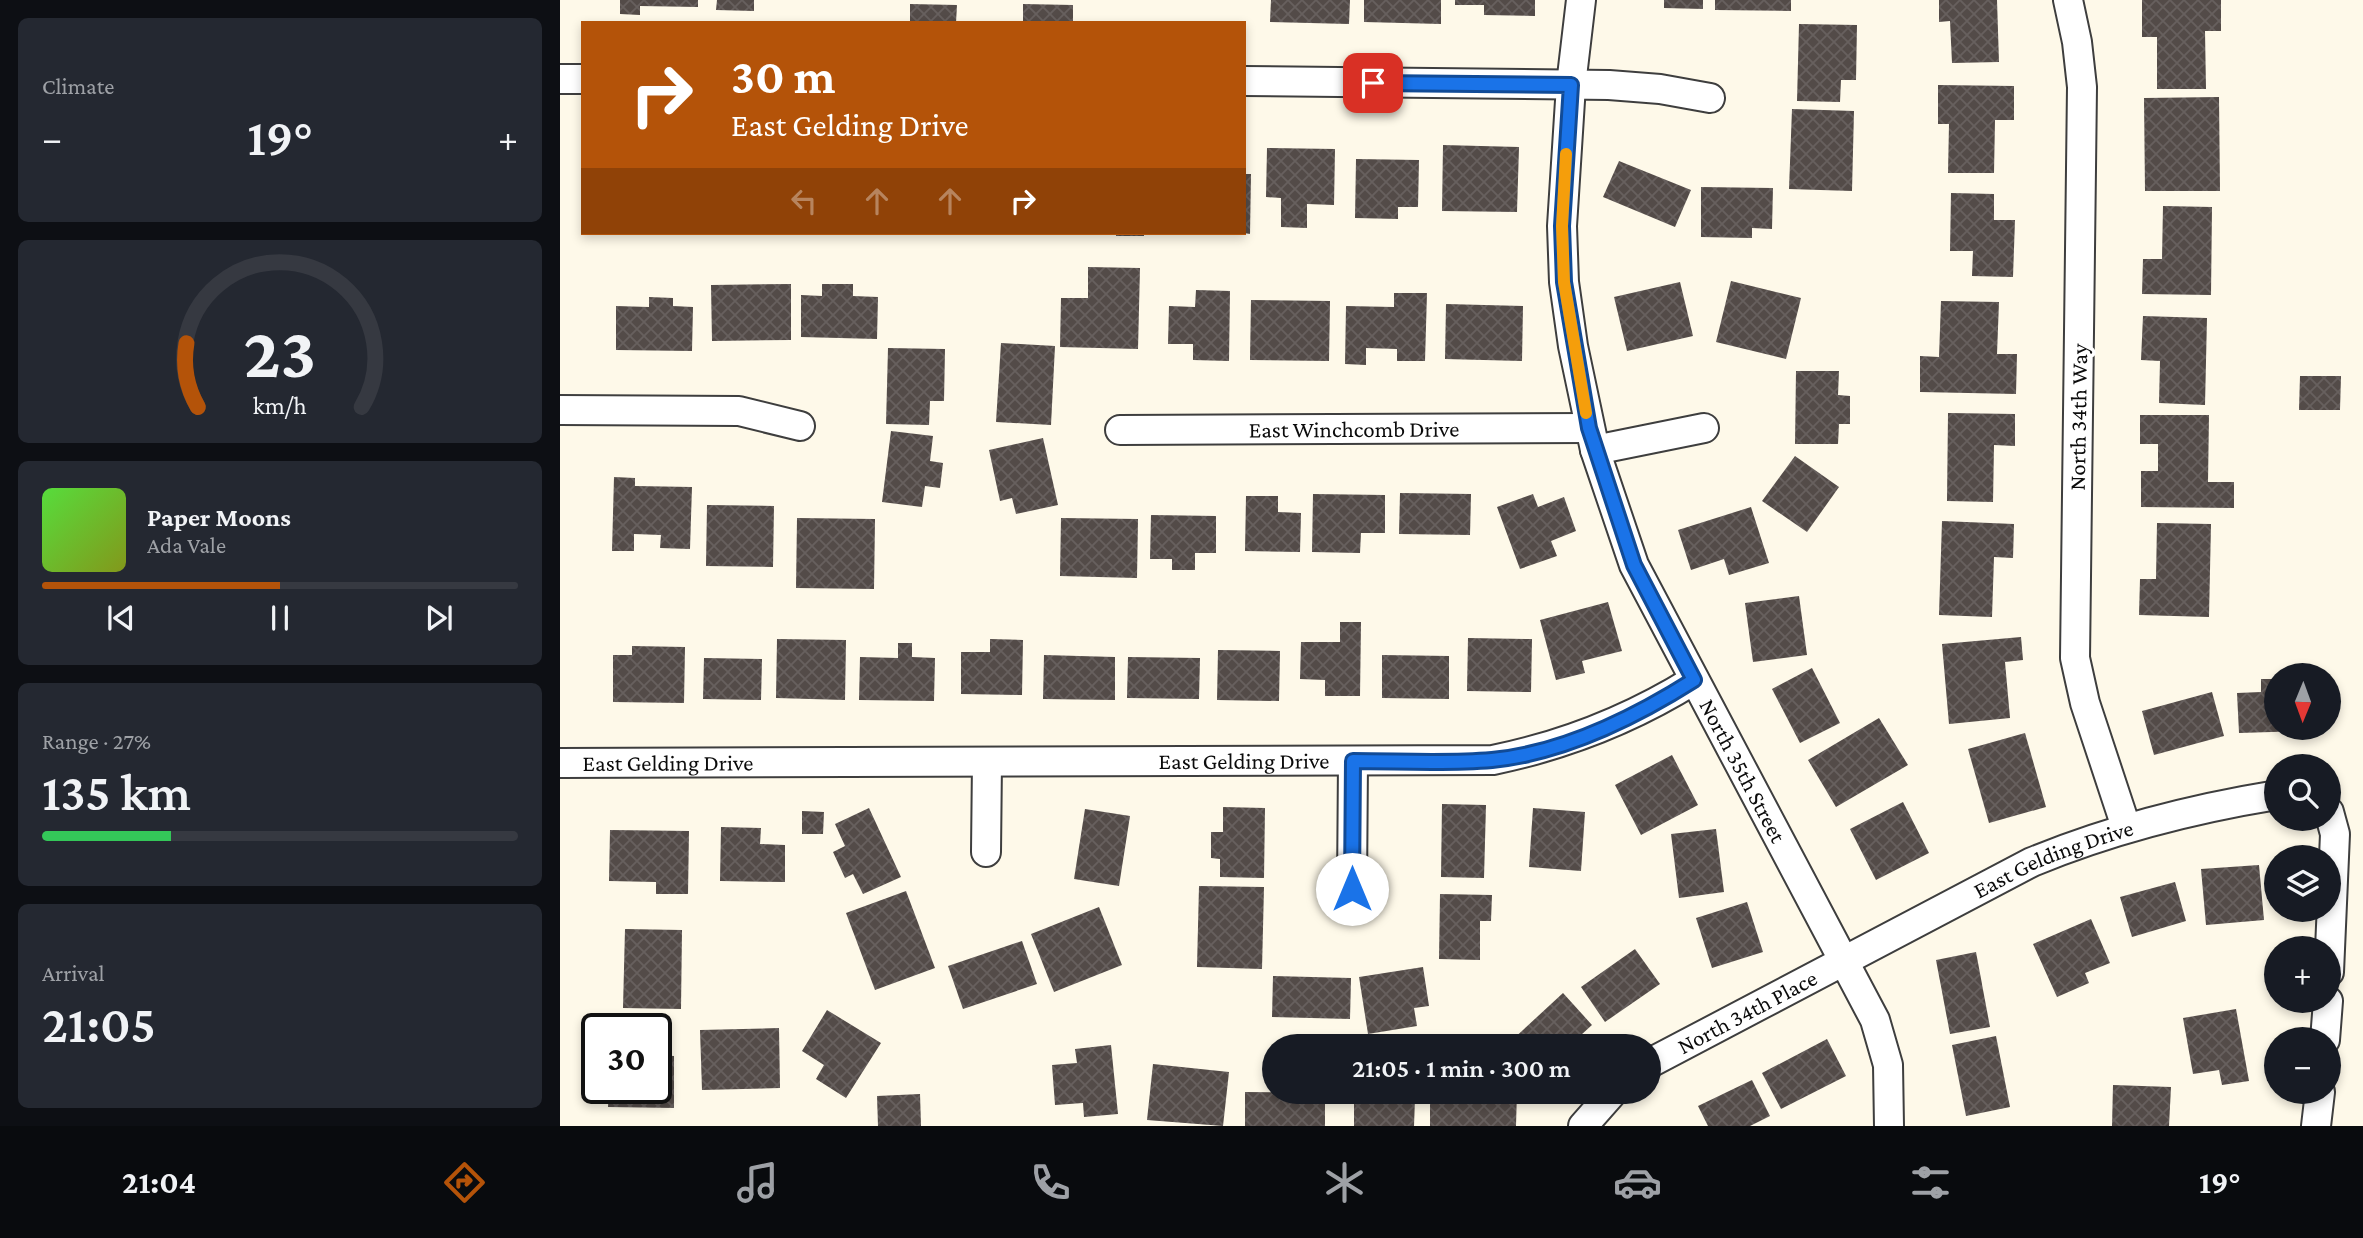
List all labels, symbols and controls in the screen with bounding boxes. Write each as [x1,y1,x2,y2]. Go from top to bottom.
icon: right [616,49,707,140]
text: 30 m [731,49,836,104]
pin [1343,53,1403,113]
icon: arrive [1354,64,1392,102]
text: Climate [42,73,114,99]
text: East Gelding Drive [731,107,969,143]
text: 19° [247,108,313,166]
text: − [42,117,62,159]
text: + [498,117,518,159]
icon: left [785,182,823,220]
icon: ahead [858,182,896,220]
icon: ahead [931,182,969,220]
icon: right [1004,182,1042,220]
text: 23 [244,313,316,394]
street label: North 34th Way [2064,343,2092,491]
text: km/h [253,392,307,419]
street label: East Winchcomb Drive [1249,416,1459,442]
text: Paper Moons [147,503,291,532]
text: Ada Vale [147,532,226,558]
icon: previous [102,599,140,637]
icon: pause [261,599,299,637]
icon: next [420,599,458,637]
north arrow [2264,663,2342,740]
map controls [2264,663,2341,1104]
street label: North 35th Street [1694,694,1792,847]
text: Range · 27% [42,728,151,754]
street label: East Gelding Drive [1159,748,1329,774]
street label: East Gelding Drive [583,749,753,776]
button: search [2264,754,2341,831]
text: 135 km [42,763,191,821]
street label: East Gelding Drive [1969,814,2136,903]
button: layers [2264,845,2341,922]
position arrow [1315,852,1389,926]
button: + [2264,936,2341,1013]
text: Arrival [42,960,105,986]
street label: North 34th Place [1673,965,1821,1059]
text: 21:05 [42,995,156,1053]
speed limit sign: 30 [581,1013,672,1104]
button: − [2264,1027,2341,1104]
text: 21:05 · 1 min · 300 m [1352,1054,1571,1083]
icon: directions [440,1158,489,1207]
icon: music [733,1158,782,1207]
icon: phone [1026,1158,1075,1207]
icon: climate [1320,1158,1369,1207]
icon: car [1613,1158,1662,1207]
icon: filters [1906,1158,1955,1207]
text: 21:04 [122,1164,196,1200]
text: 19° [2199,1164,2241,1200]

